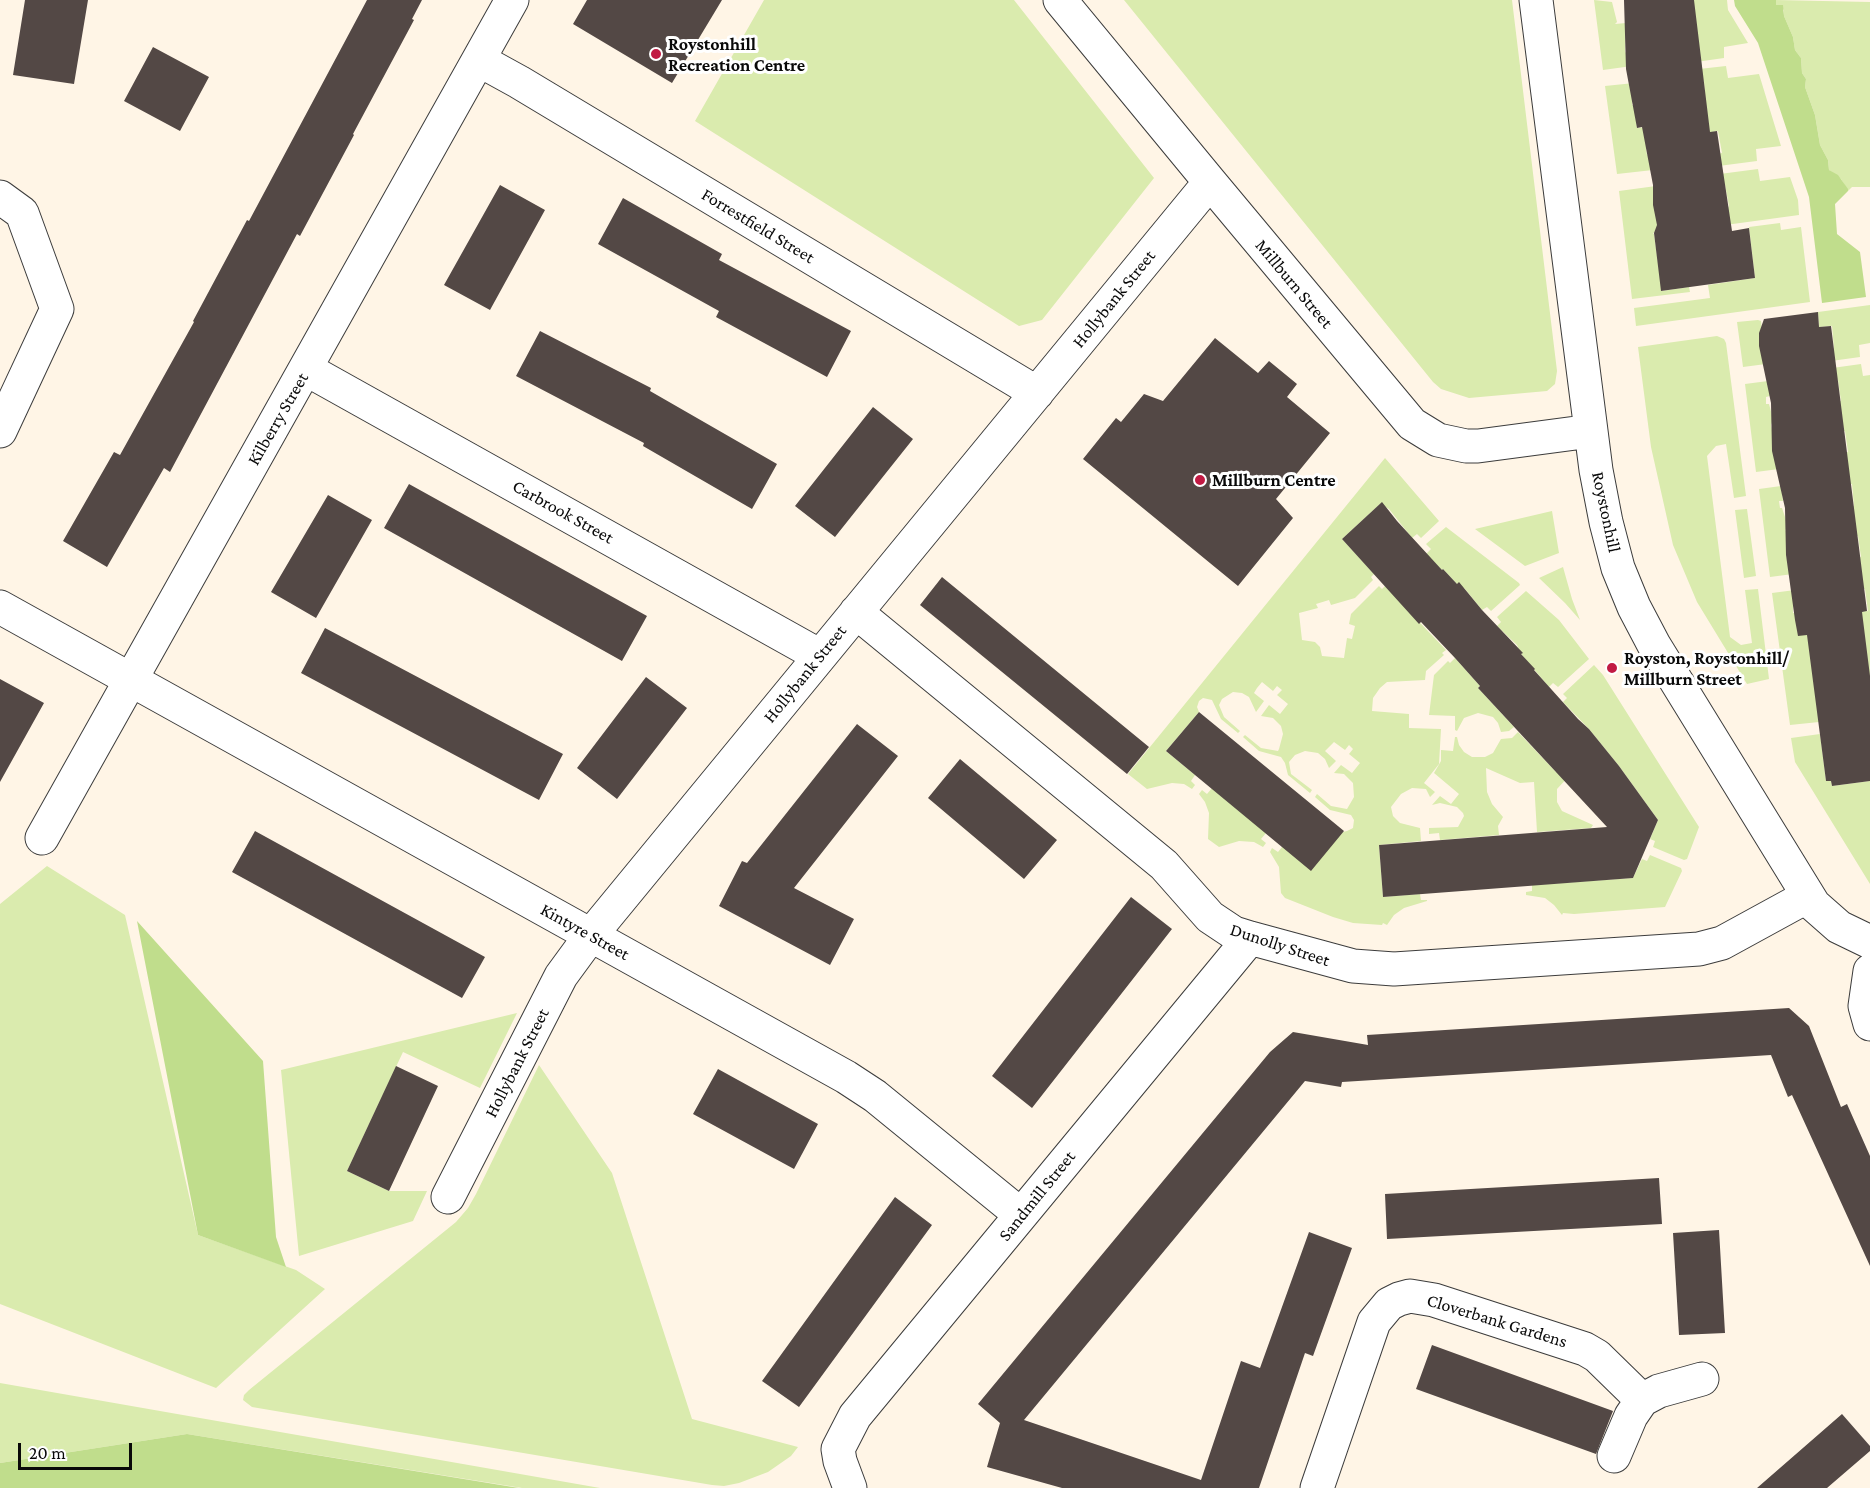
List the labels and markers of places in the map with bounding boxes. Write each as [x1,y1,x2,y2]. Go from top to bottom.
place label: Roystonhill Recreation Centre [668,33,805,76]
marker: Roystonhill Recreation Centre [649,47,663,61]
place label: Millburn Centre [1212,469,1336,491]
marker: Millburn Centre [1193,473,1207,487]
place label: Royston, Roystonhill/ Millburn Street [1624,647,1789,690]
marker: Royston, Roystonhill/ Millburn Street [1605,661,1619,675]

